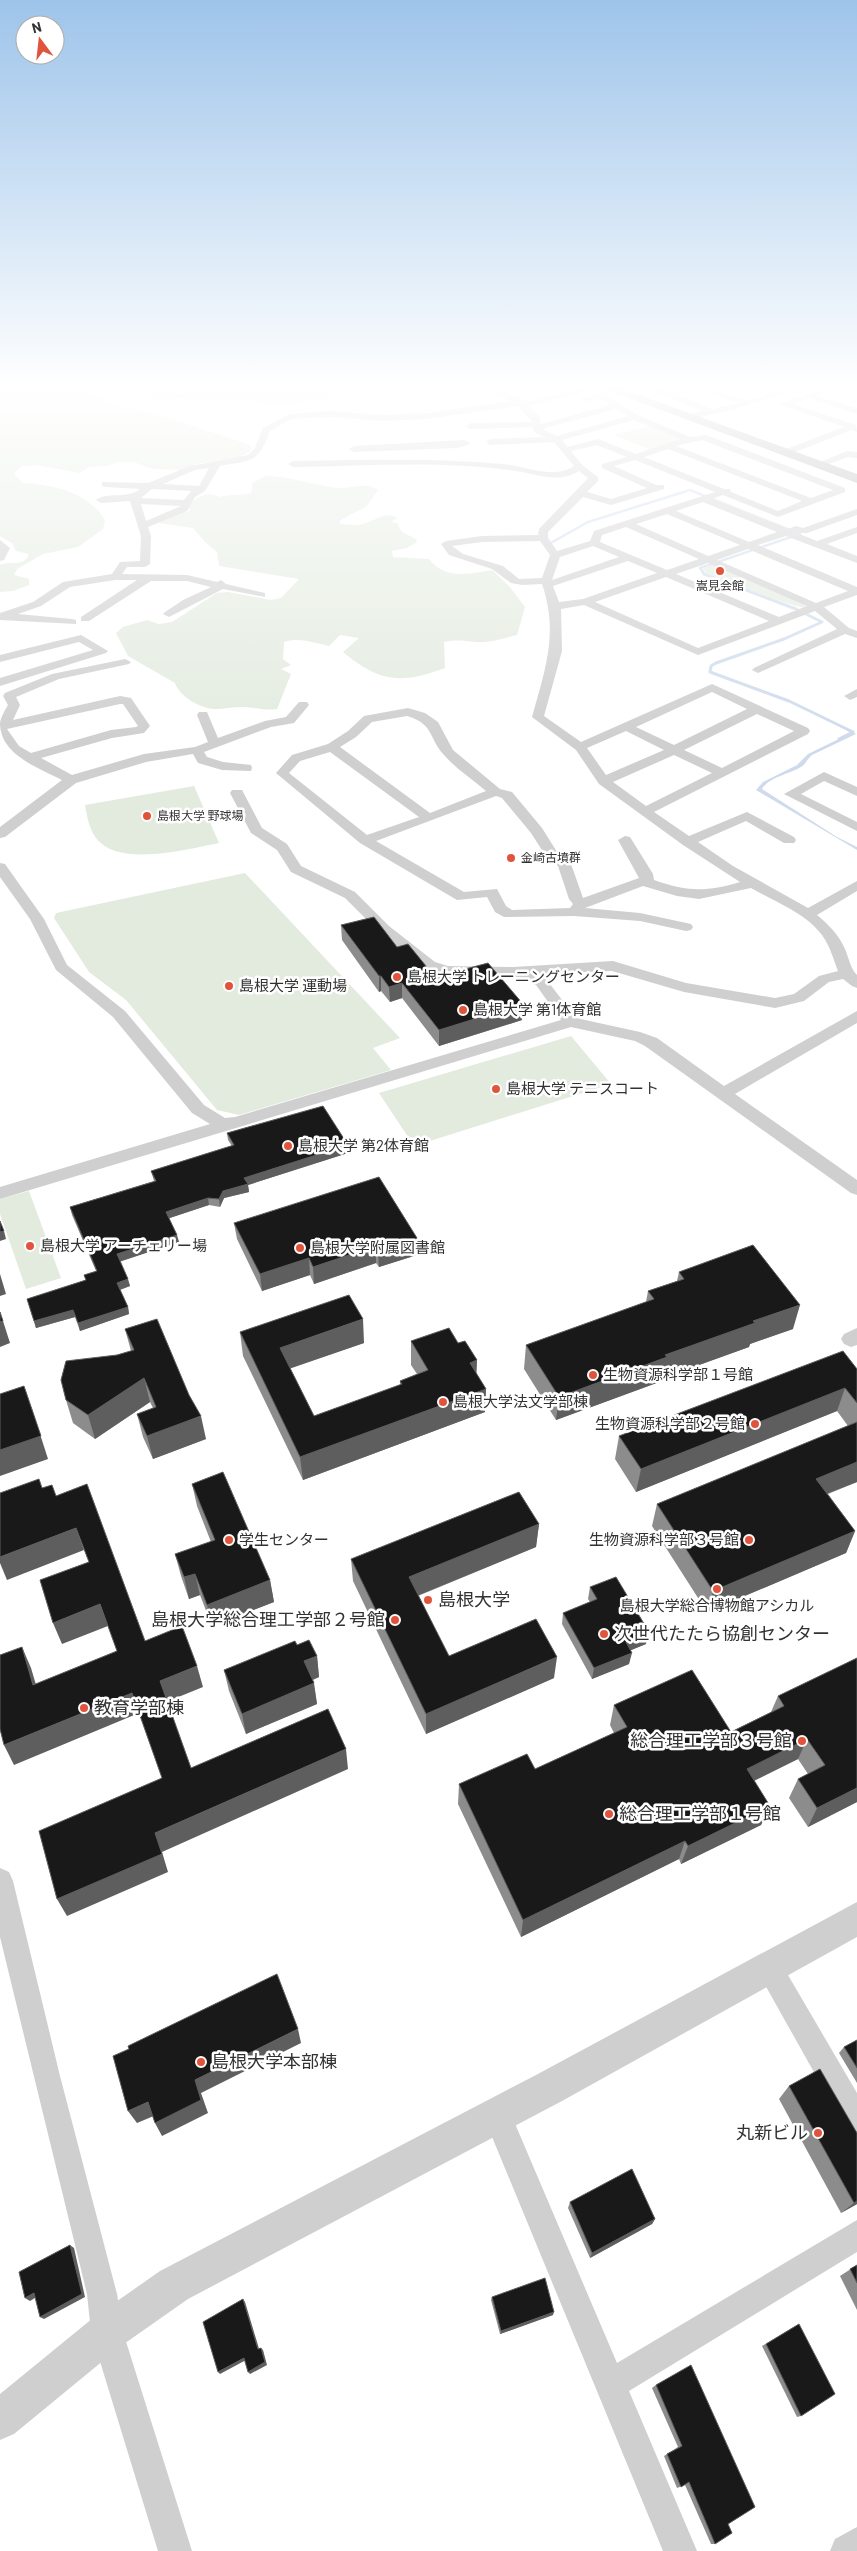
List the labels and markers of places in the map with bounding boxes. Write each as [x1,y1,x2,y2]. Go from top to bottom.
marker: 嵩見会館 [714,565,726,577]
place label: 嵩見会館 [696,578,744,592]
place label: 島根大学 野球場 [157,808,243,822]
marker: 島根大学 野球場 [141,810,153,822]
place label: 金崎古墳群 [521,850,581,864]
marker: 金崎古墳群 [505,852,517,864]
place label: 島根大学 トレーニングセンター [407,967,620,985]
marker: 島根大学 トレーニングセンター [391,971,403,983]
place label: 島根大学 運動場 [239,976,347,994]
marker: 島根大学 運動場 [223,980,235,992]
place label: 島根大学 第1体育館 [473,1000,601,1018]
marker: 島根大学 第1体育館 [457,1004,469,1016]
place label: 島根大学 テニスコート [506,1079,659,1097]
marker: 島根大学 テニスコート [490,1083,502,1095]
place label: 島根大学 第2体育館 [298,1136,429,1154]
marker: 島根大学 第2体育館 [282,1140,294,1152]
place label: 島根大学 アーチェリー場 [40,1236,207,1254]
place label: 島根大学附属図書館 [310,1238,445,1256]
marker: 島根大学 アーチェリー場 [24,1240,36,1252]
marker: 島根大学附属図書館 [294,1242,306,1254]
place label: 生物資源科学部１号館 [603,1365,753,1383]
marker: 生物資源科学部１号館 [587,1369,599,1381]
place label: 島根大学法文学部棟 [453,1392,588,1410]
marker: 島根大学法文学部棟 [437,1396,449,1408]
place label: 生物資源科学部２号館 [595,1414,745,1432]
marker: 生物資源科学部２号館 [749,1418,761,1430]
place label: 学生センター [239,1530,329,1548]
place label: 生物資源科学部３号館 [589,1530,739,1548]
marker: 学生センター [223,1534,235,1546]
marker: 生物資源科学部３号館 [743,1534,755,1546]
marker: 島根大学総合博物館アシカル [711,1583,723,1595]
place label: 島根大学 [438,1588,510,1610]
marker: 島根大学 [422,1594,434,1606]
place label: 島根大学総合博物館アシカル [620,1596,814,1614]
place label: 島根大学総合理工学部２号館 [151,1608,385,1630]
marker: 島根大学総合理工学部２号館 [389,1614,401,1626]
place label: 次世代たたら協創センター [614,1622,830,1644]
marker: 次世代たたら協創センター [598,1628,610,1640]
place label: 教育学部棟 [94,1696,184,1718]
marker: 教育学部棟 [78,1702,90,1714]
place label: 総合理工学部３号館 [630,1729,792,1751]
marker: 総合理工学部３号館 [796,1735,808,1747]
place label: 総合理工学部１号館 [619,1802,781,1824]
marker: 総合理工学部１号館 [603,1808,615,1820]
place label: 島根大学本部棟 [211,2050,337,2072]
marker: 島根大学本部棟 [195,2056,207,2068]
place label: 丸新ビル [736,2121,808,2143]
marker: 丸新ビル [812,2127,824,2139]

